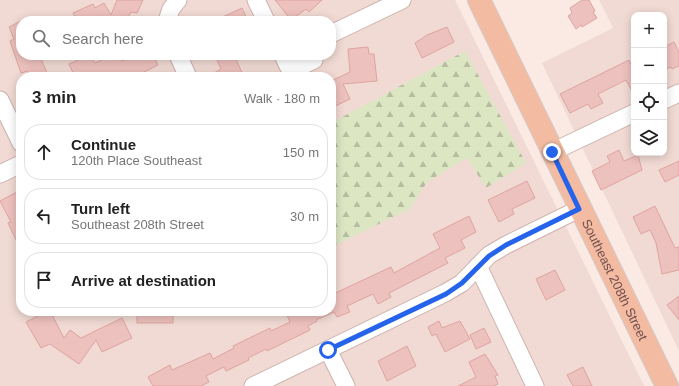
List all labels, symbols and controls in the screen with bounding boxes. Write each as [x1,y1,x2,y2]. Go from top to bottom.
map controls [631,12,667,156]
button: + [631,12,667,48]
search box [16,16,336,60]
icon: search [30,27,52,49]
text: Search here [62,30,144,47]
button: − [631,48,667,84]
button: locate [631,84,667,120]
text: 3 min [32,88,76,107]
text: Walk · 180 m [244,91,320,106]
button: layers [631,120,667,156]
text: Continue [71,136,136,153]
icon: ahead [33,141,55,163]
route end [543,143,561,161]
text: 150 m [283,145,319,160]
text: 120th Place Southeast [71,153,202,168]
text: Turn left [71,200,130,217]
icon: left [33,205,55,227]
text: 30 m [290,209,319,224]
street label: Southeast 208th Street [579,216,651,343]
text: Southeast 208th Street [71,217,204,232]
icon: arrive [33,269,55,291]
text: Arrive at destination [71,272,216,289]
route start [319,341,337,359]

